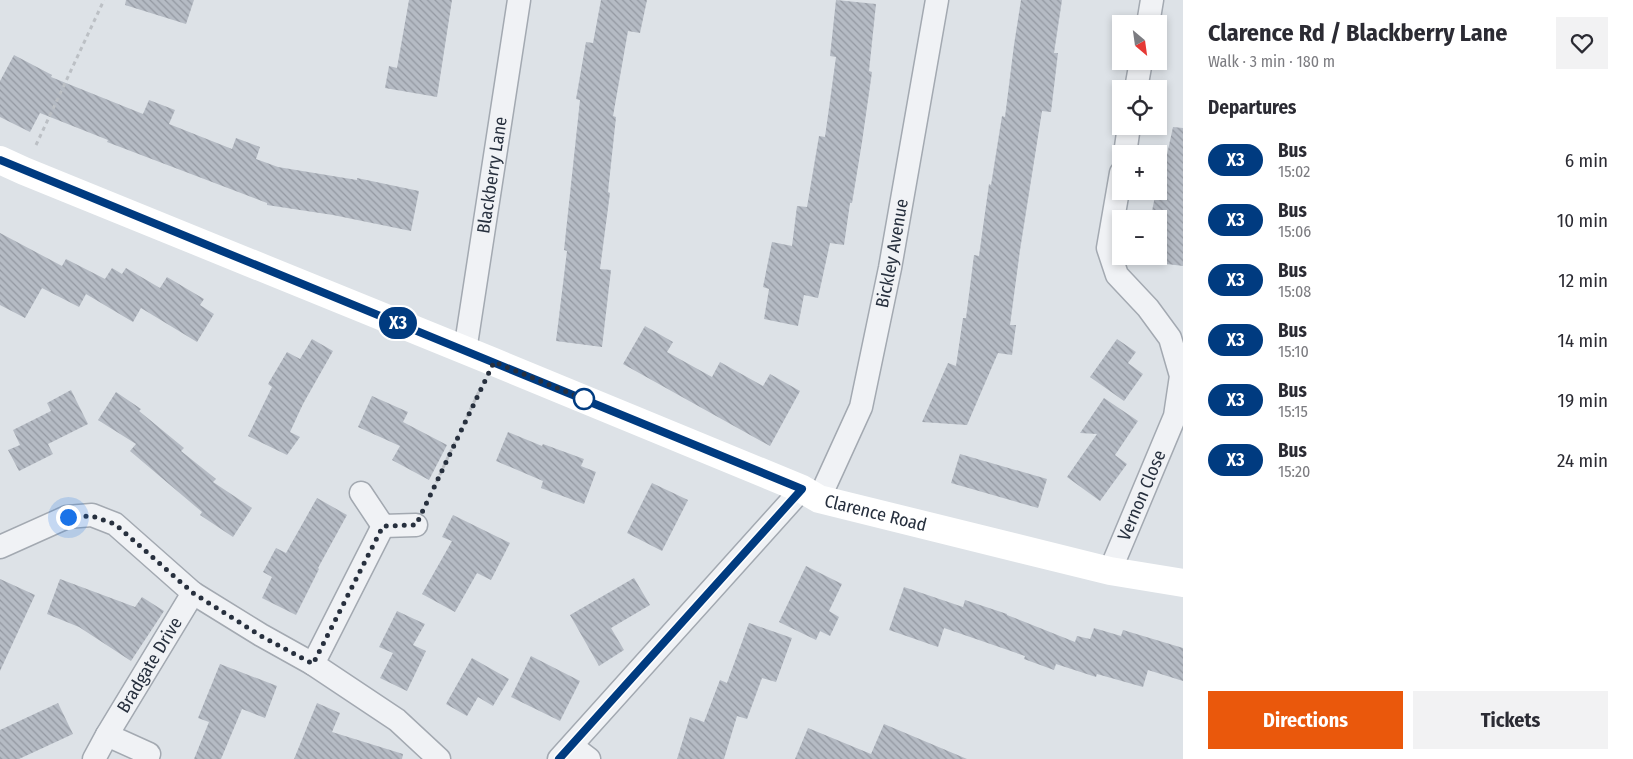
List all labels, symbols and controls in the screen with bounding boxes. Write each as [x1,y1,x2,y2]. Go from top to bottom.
north arrow [1112,15,1168,70]
map controls [1112,15,1167,265]
button: heart [1556,17,1608,69]
text: Clarence Rd / Blackberry Lane [1208,19,1507,47]
text: Walk · 3 min · 180 m [1208,52,1335,71]
button: locate [1112,80,1167,135]
text: Departures [1208,96,1296,119]
street label: Blackberry Lane [472,115,512,235]
text: Bus [1278,139,1307,162]
button: + [1112,145,1167,200]
text: X3 [1226,149,1245,171]
text: 6 min [1565,149,1608,172]
text: 15:02 [1278,162,1310,181]
street label: Bickley Avenue [871,197,913,310]
text: Bus [1278,199,1307,222]
text: X3 [1226,209,1245,231]
text: 10 min [1557,209,1608,232]
button: − [1112,210,1167,265]
text: 15:06 [1278,222,1311,241]
text: Bus [1278,259,1307,282]
text: X3 [1226,269,1245,291]
text: 12 min [1558,269,1608,292]
text: 15:08 [1278,282,1311,301]
line badge: X3 [376,307,420,339]
text: X3 [389,312,407,334]
text: Bus [1278,319,1307,342]
text: X3 [1226,329,1245,351]
text: 14 min [1558,329,1608,352]
text: 15:10 [1278,342,1309,361]
text: Bus [1278,379,1307,402]
unlabelled marker [573,388,595,410]
text: X3 [1226,389,1245,411]
text: 19 min [1557,389,1608,412]
text: 15:15 [1278,402,1308,421]
text: Bus [1278,439,1307,462]
street label: Vernon Close [1113,447,1171,544]
text: X3 [1226,449,1245,471]
text: 24 min [1557,449,1608,472]
text: 15:20 [1278,462,1310,481]
street label: Clarence Road [822,490,929,536]
your location [56,505,81,530]
street label: Bradgate Drive [112,613,187,717]
button: Directions [1208,691,1403,749]
button: Tickets [1413,691,1608,749]

